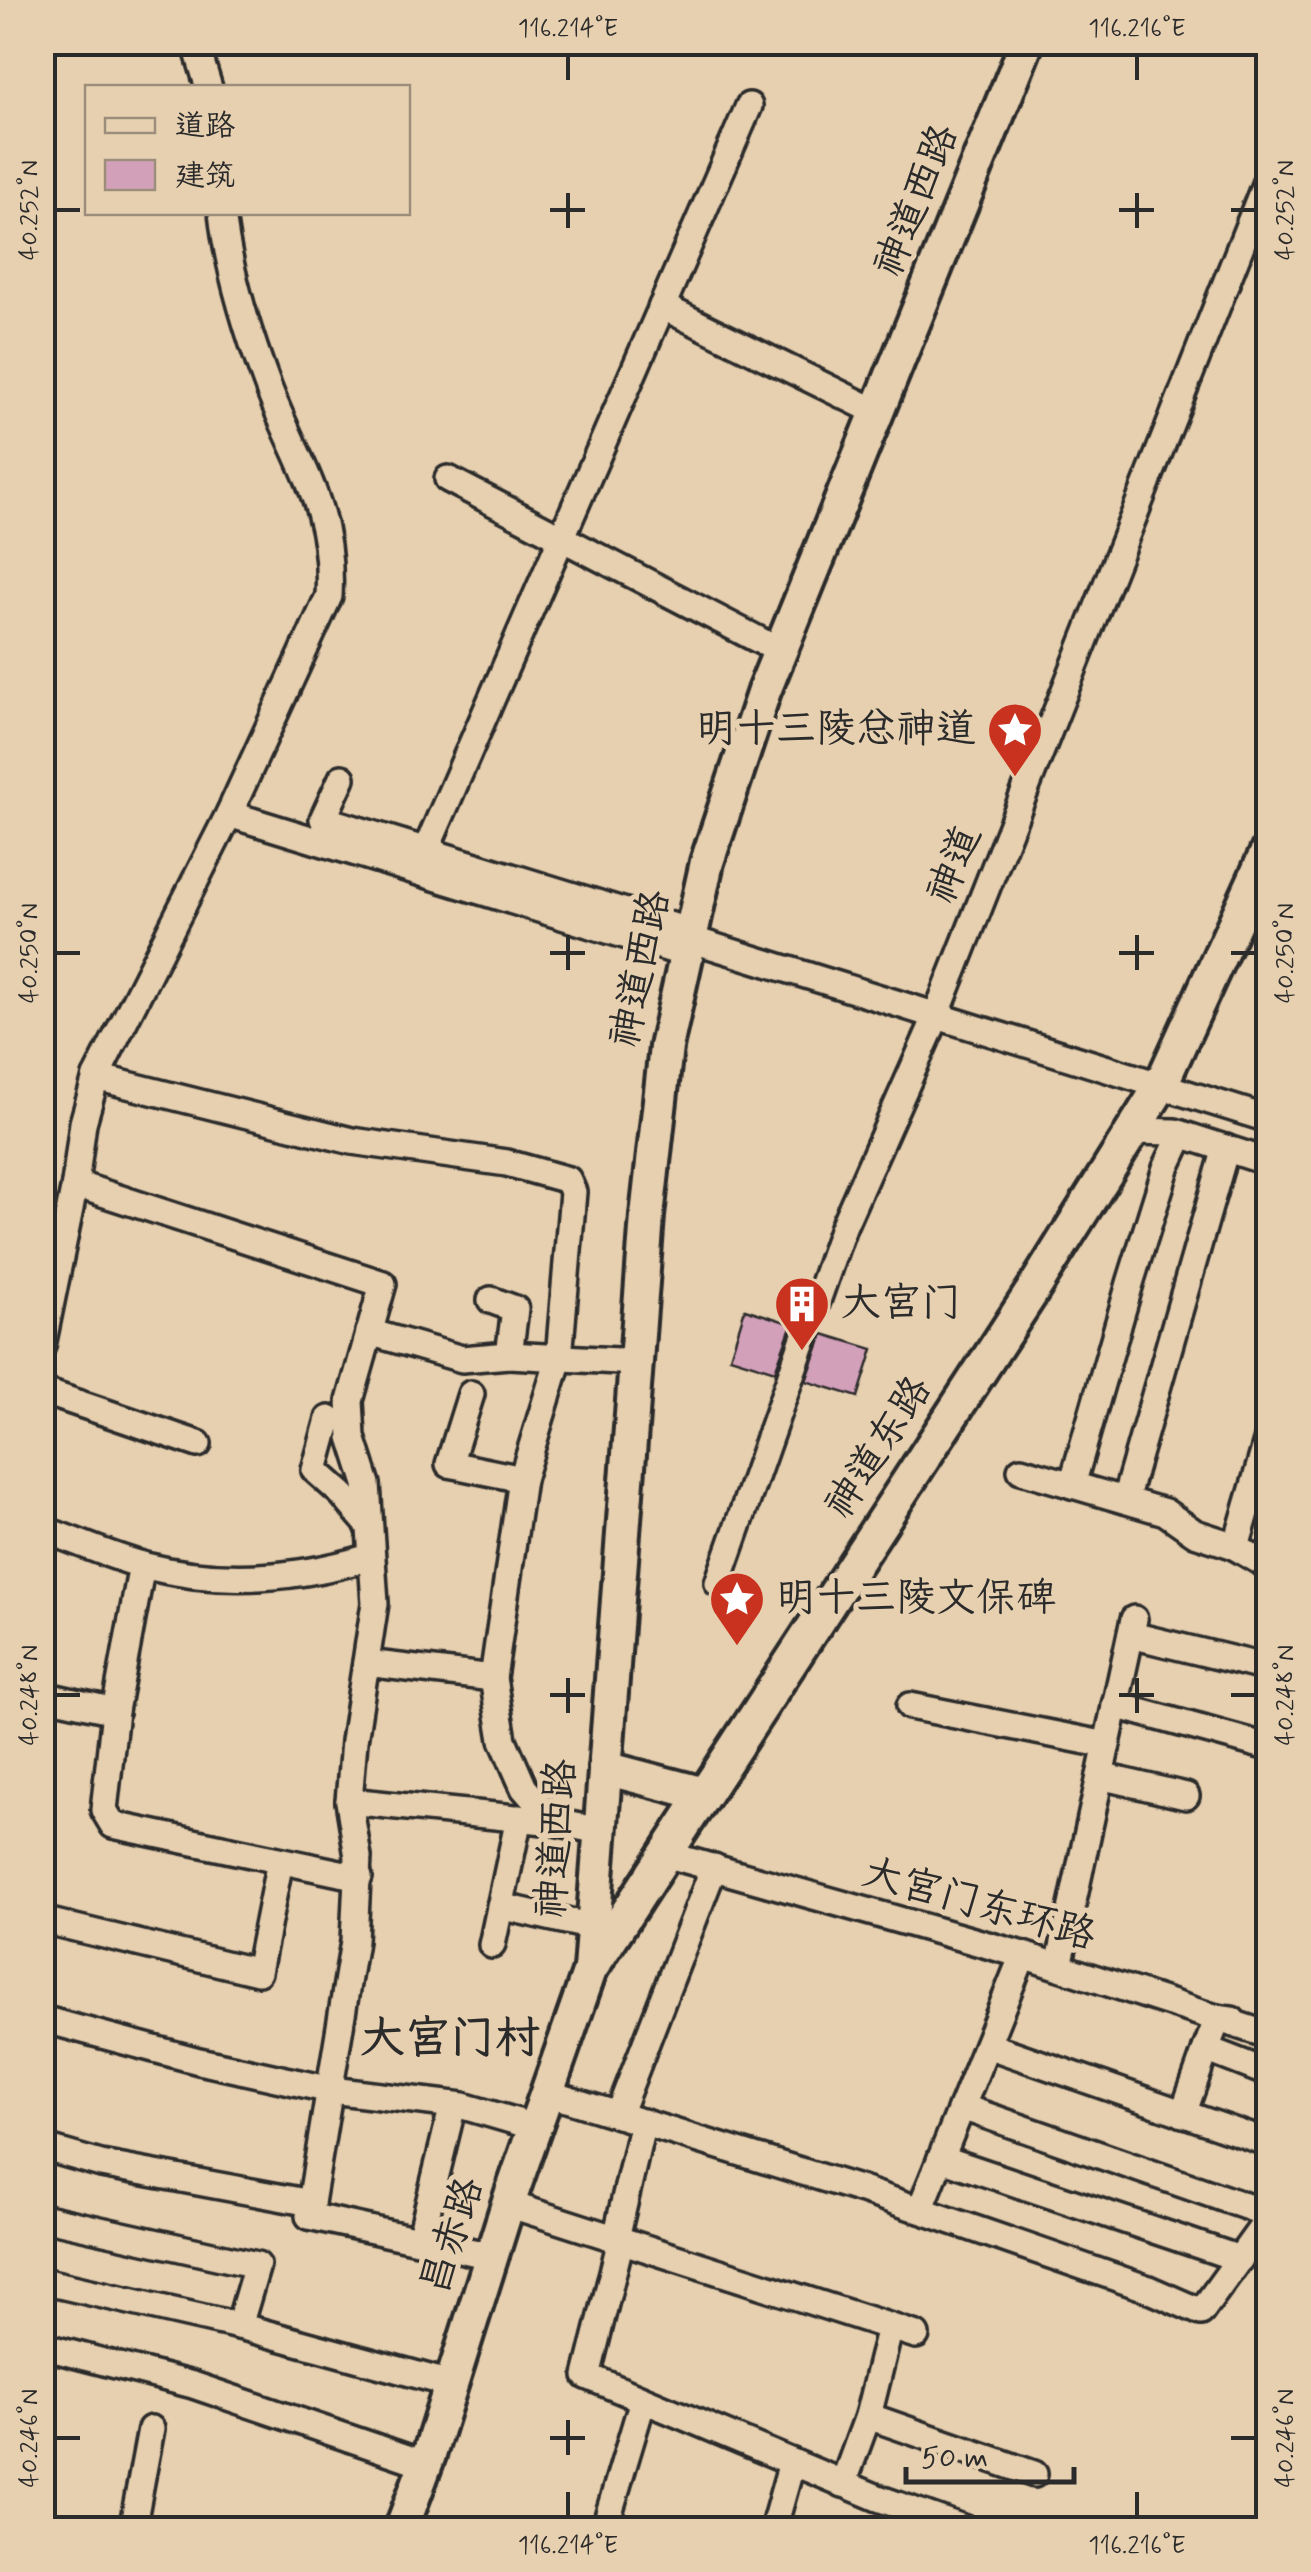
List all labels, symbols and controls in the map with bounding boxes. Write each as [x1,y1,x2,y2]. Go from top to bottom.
text: 116.214°E [518,13,618,46]
text: 116.216°E [1088,13,1186,46]
legend [85,85,410,215]
text: 道路 [175,107,235,146]
street label: 神道西路 [863,117,971,285]
text: 建筑 [175,157,235,196]
text: 40.252°N [14,160,47,260]
text: 40.252°N [1270,160,1303,260]
place icon: 明十三陵总神道 [985,700,1045,779]
place label: 明十三陵总神道 [696,704,976,756]
street label: 神道 [916,818,994,912]
street label: 神道西路 [599,885,683,1053]
text: 40.250°N [14,903,47,1003]
text: 40.250°N [1270,903,1303,1003]
building icon: 大宫门 [772,1274,832,1353]
place label: 大宫门 [841,1278,961,1330]
street label: 神道东路 [814,1367,944,1529]
place icon: 明十三陵文保碑 [707,1569,767,1648]
place label: 明十三陵文保碑 [776,1573,1056,1625]
text: 40.248°N [14,1645,47,1745]
text: 40.248°N [1270,1645,1303,1745]
street label: 神道西路 [525,1757,589,1921]
street label: 大宫门东环路 [856,1847,1102,1963]
district label: 大宫门村 [360,2010,540,2069]
street label: 昌赤路 [410,2171,496,2301]
text: 40.246°N [14,2388,47,2488]
text: 40.246°N [1270,2388,1303,2488]
scale bar [906,2422,1074,2484]
text: 50 m [921,2439,988,2478]
text: 116.214°E [518,2530,618,2563]
text: 116.216°E [1088,2530,1186,2563]

